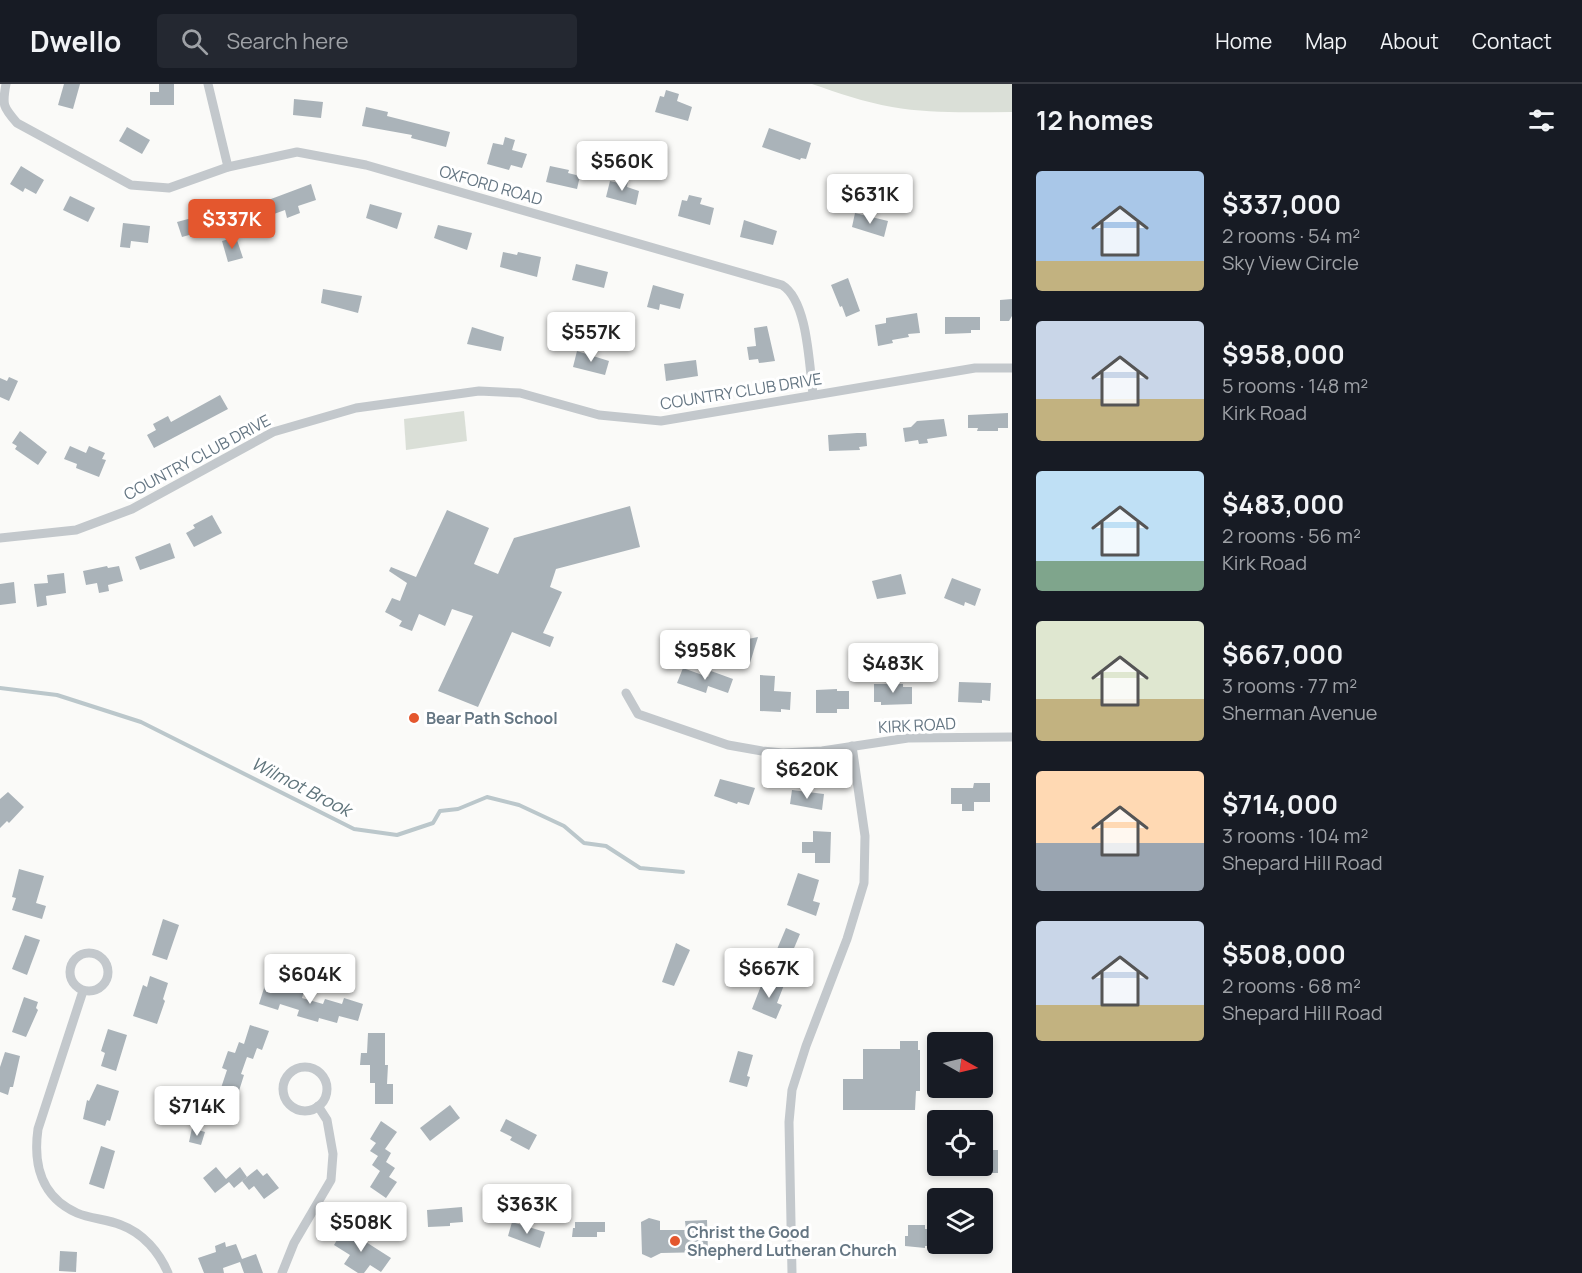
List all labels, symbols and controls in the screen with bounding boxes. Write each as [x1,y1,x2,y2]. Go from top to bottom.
search box [157,14,577,68]
text: Dwello [30,22,121,60]
icon: search [178,25,211,58]
text: Search here [226,26,349,56]
text: Home [1215,27,1272,55]
text: Map [1305,27,1347,55]
text: About [1380,27,1439,55]
text: Contact [1472,27,1552,55]
text: 12 homes [1036,102,1153,138]
icon: filters [1525,104,1558,137]
pin: $560K [580,141,664,192]
text: $560K [591,147,653,174]
street label: OXFORD ROAD [437,160,545,210]
pin: $631K [828,174,912,225]
text: $631K [841,180,899,207]
text: $337,000 [1222,186,1341,222]
icon: home [1084,195,1156,267]
pin: $337K [190,199,274,250]
text: $337K [202,205,262,232]
text: 2 rooms · 54 m² [1222,222,1360,249]
text: Sky View Circle [1222,249,1359,276]
pin: $557K [549,312,633,363]
text: $557K [561,318,621,345]
text: $958,000 [1222,336,1345,372]
icon: home [1084,345,1156,417]
street label: COUNTRY CLUB DRIVE [659,367,823,415]
text: 5 rooms · 148 m² [1222,372,1368,399]
text: Kirk Road [1222,399,1307,426]
street label: COUNTRY CLUB DRIVE [120,409,274,505]
text: $483,000 [1222,486,1344,522]
icon: home [1084,495,1156,567]
text: 2 rooms · 56 m² [1222,522,1361,549]
text: Kirk Road [1222,549,1307,576]
pin: $958K [663,630,747,681]
text: $958K [674,636,736,663]
text: $667,000 [1222,636,1343,672]
pin: $483K [851,643,935,694]
icon: home [1084,645,1156,717]
text: $483K [862,649,924,676]
text: 3 rooms · 77 m² [1222,672,1357,699]
text: Sherman Avenue [1222,699,1378,726]
place label: Bear Path School [426,707,558,729]
marker: Bear Path School [407,711,421,725]
street label: KIRK ROAD [878,712,957,738]
pin: $620K [765,749,849,800]
water label: Wilmot Brook [247,751,358,823]
text: $620K [776,755,839,782]
text: $714,000 [1222,786,1338,822]
icon: home [1084,795,1156,867]
text: 3 rooms · 104 m² [1222,822,1368,849]
text: Shepard Hill Road [1222,849,1383,876]
text: $508,000 [1222,936,1346,972]
icon: home [1084,945,1156,1017]
pin: $667K [727,948,811,999]
pin: $604K [268,954,352,1005]
text: $667K [738,954,800,981]
text: $604K [278,960,342,987]
text: 2 rooms · 68 m² [1222,972,1361,999]
text: Shepard Hill Road [1222,999,1383,1026]
north arrow [927,1032,993,1098]
map controls [927,1032,993,1254]
pin: $714K [155,1086,239,1137]
text: $714K [168,1092,226,1119]
button: locate [927,1110,993,1176]
pin: $363K [485,1184,569,1235]
button: layers [927,1188,993,1254]
text: $363K [496,1190,558,1217]
pin: $508K [319,1202,403,1253]
text: $508K [330,1208,392,1235]
place label: Christ the Good Shepherd Lutheran Church [687,1221,897,1261]
marker: Christ the Good Shepherd Lutheran Church [668,1234,682,1248]

